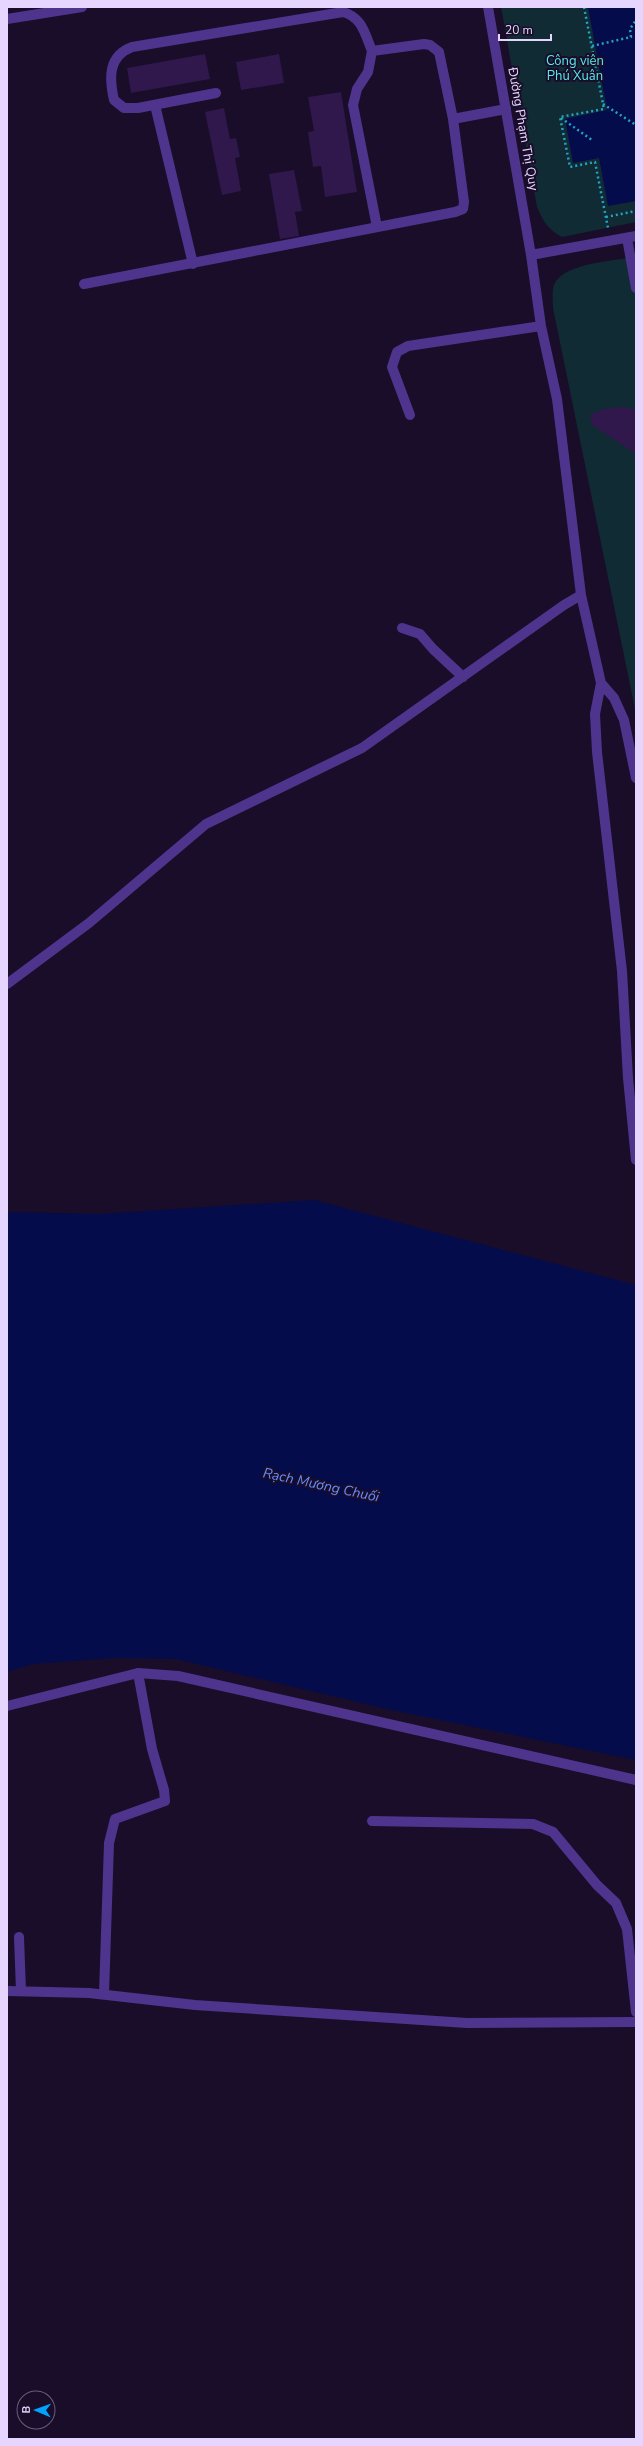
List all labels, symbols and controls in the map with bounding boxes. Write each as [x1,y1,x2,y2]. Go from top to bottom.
scale bar [499,16,551,42]
text: 20 m [505,22,533,38]
park label: Công viên Phú Xuân [546,52,604,85]
street label: Đường Phạm Thị Quy [503,65,543,192]
water label: Rạch Mương Chuối [261,1463,382,1507]
north arrow [16,2390,56,2430]
text: B [19,2406,34,2414]

